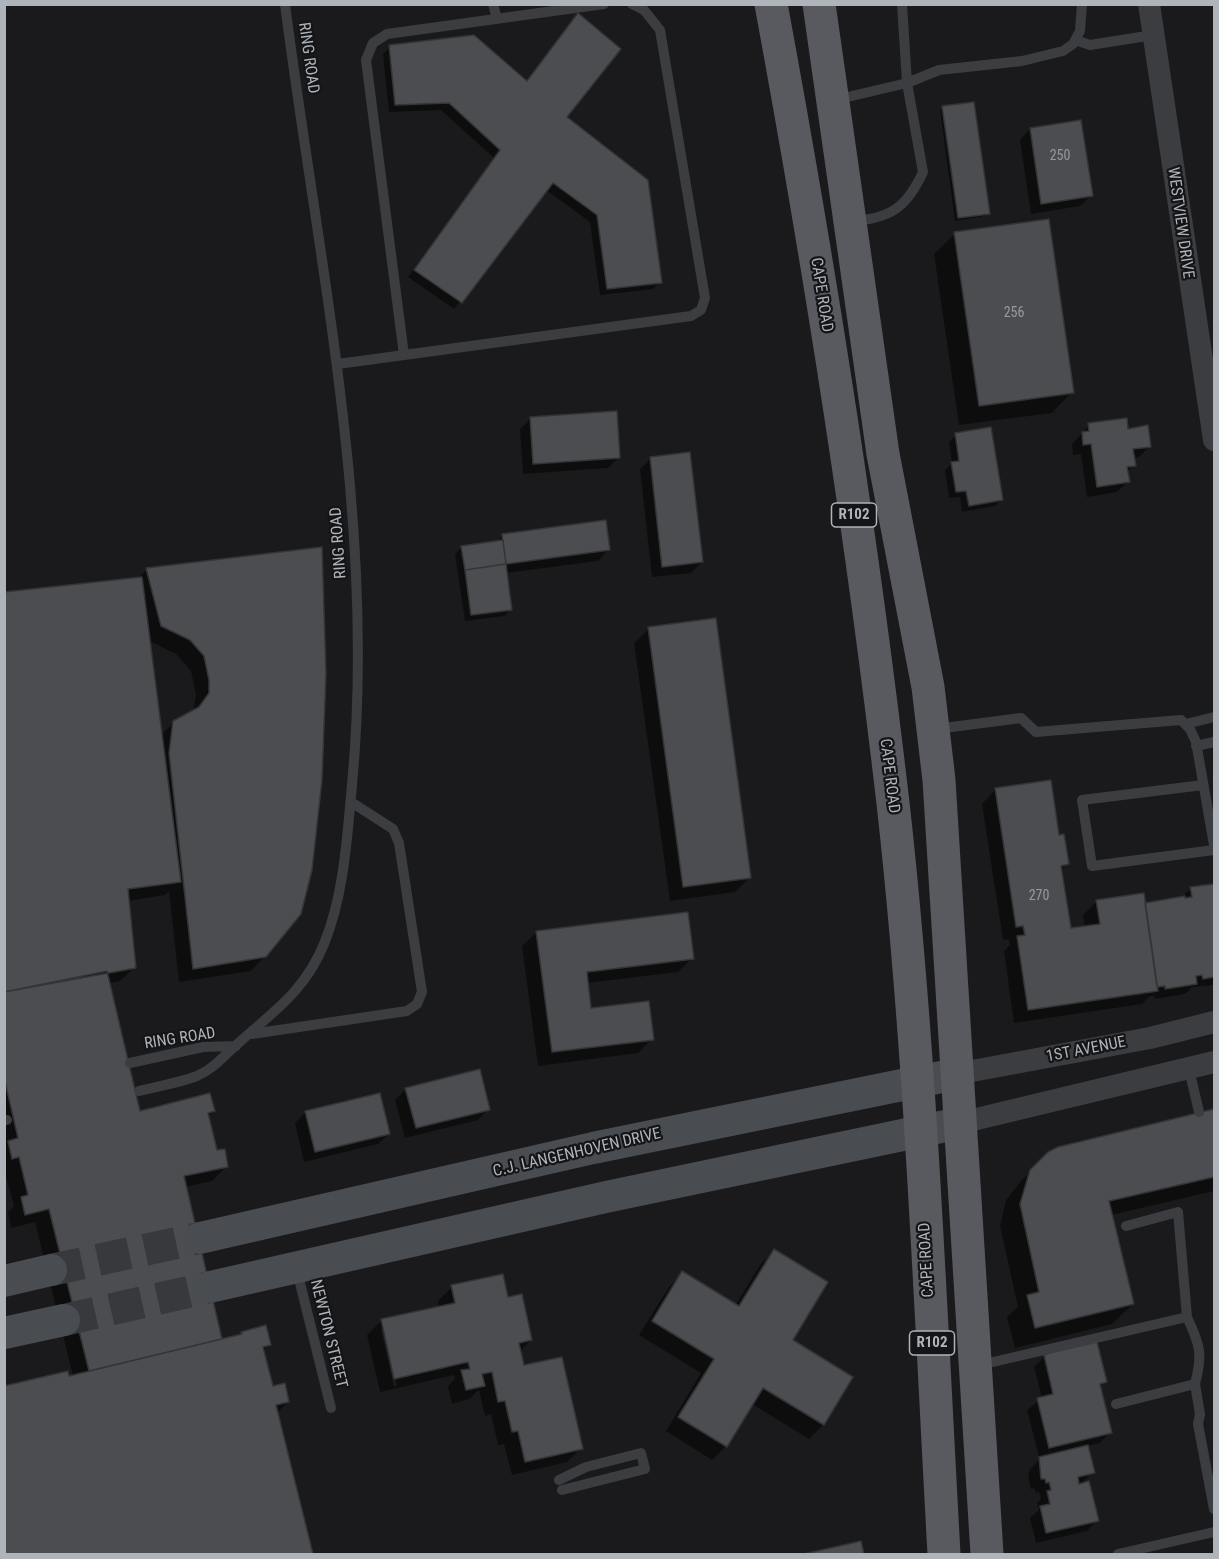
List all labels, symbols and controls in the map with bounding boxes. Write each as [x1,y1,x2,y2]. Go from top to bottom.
street label: RING ROAD [293,21,323,95]
house number: 250 [1050,148,1070,164]
street label: WESTVIEW DRIVE [1163,166,1197,280]
street label: CAPE ROAD [806,256,836,334]
house number: 256 [1004,305,1024,321]
road number: R102 [832,503,876,527]
street label: RING ROAD [327,506,351,580]
street label: CAPE ROAD [875,738,903,814]
house number: 270 [1029,888,1049,904]
street label: RING ROAD [143,1024,217,1054]
street label: 1ST AVENUE [1045,1033,1127,1067]
street label: C.J. LANGENHOVEN DRIVE [491,1124,663,1182]
street label: CAPE ROAD [915,1222,939,1298]
street label: NEWTON STREET [305,1278,351,1390]
road number: R102 [910,1331,954,1355]

